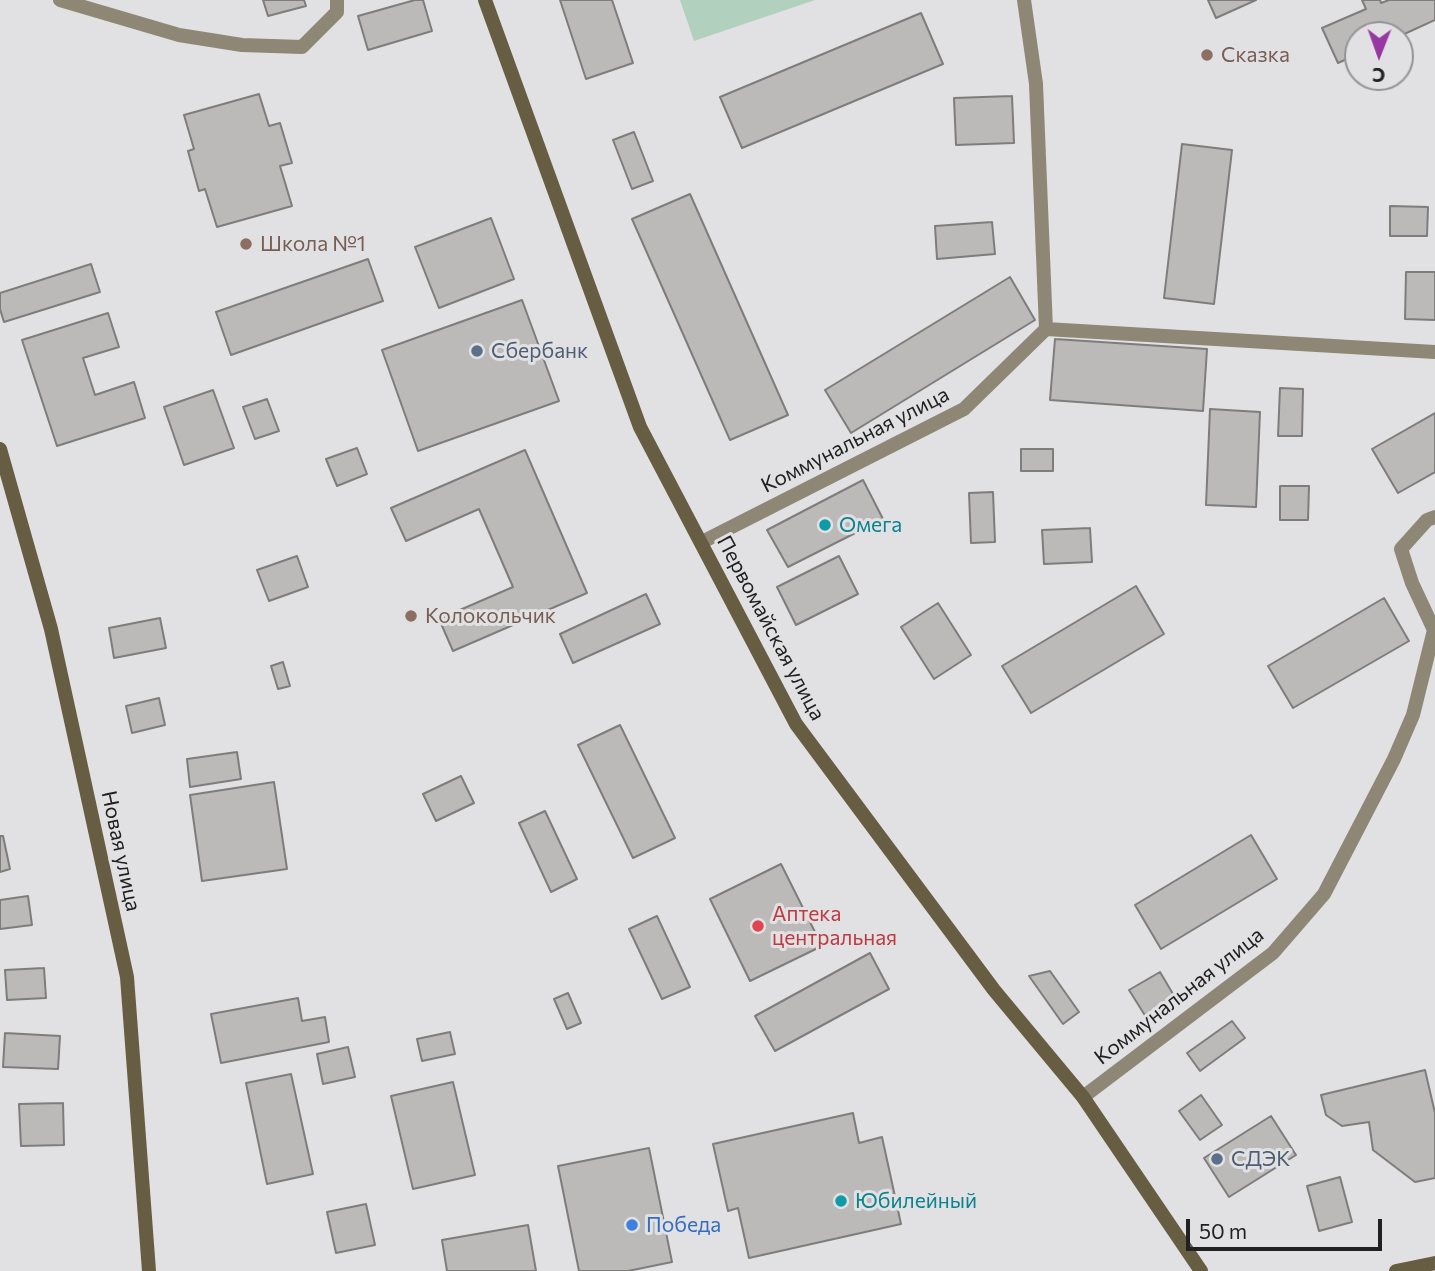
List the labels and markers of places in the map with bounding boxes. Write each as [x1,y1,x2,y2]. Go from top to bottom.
place label: Сказка [1221,42,1290,68]
marker: Сказка [1199,47,1215,63]
place label: Школа №1 [260,231,366,257]
marker: Школа №1 [238,236,254,252]
place label: Сбербанк [491,338,588,364]
marker: Сбербанк [469,343,485,359]
place label: Омега [839,512,902,538]
marker: Омега [817,517,833,533]
place label: Колокольчик [425,603,556,629]
marker: Колокольчик [403,608,419,624]
place label: Аптека центральная [772,901,897,951]
marker: Аптека центральная [750,918,766,934]
place label: СДЭК [1231,1146,1290,1172]
marker: СДЭК [1209,1151,1225,1167]
place label: Юбилейный [855,1188,977,1214]
marker: Юбилейный [833,1193,849,1209]
place label: Победа [646,1212,721,1238]
marker: Победа [624,1217,640,1233]

